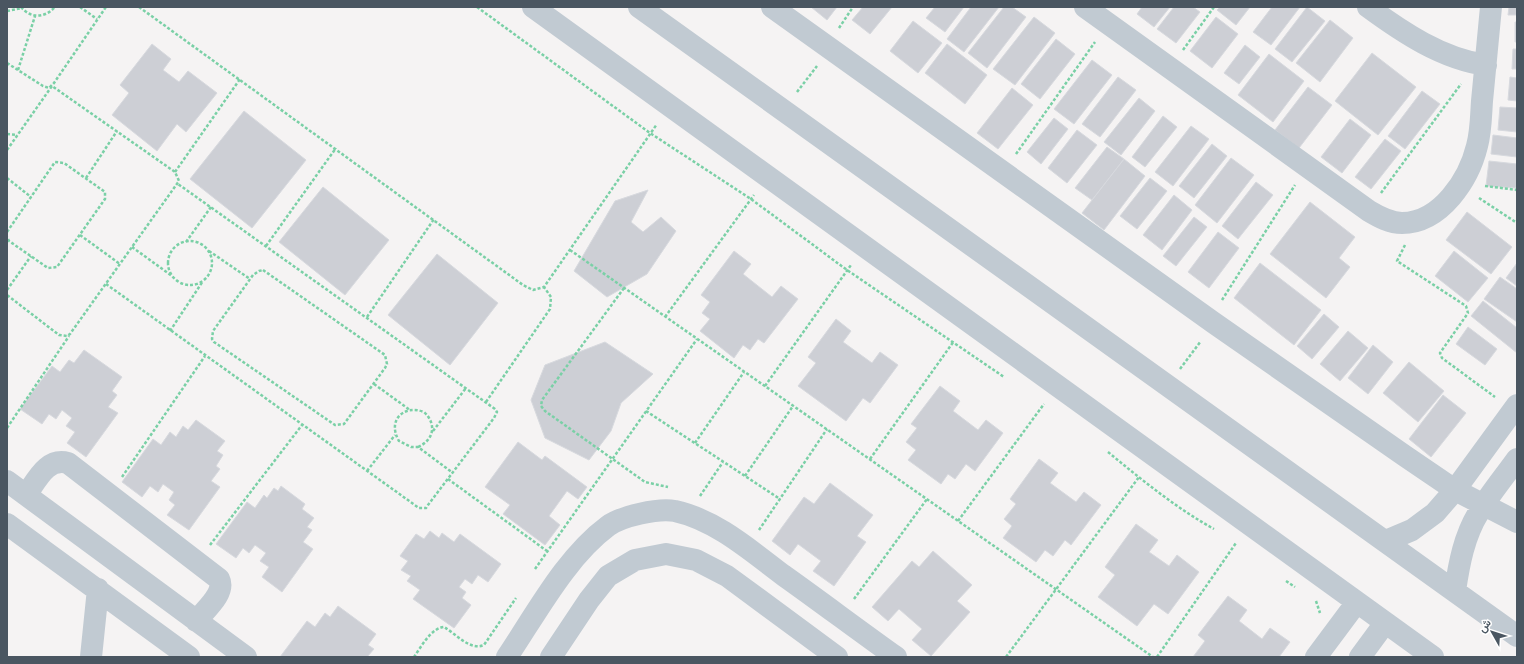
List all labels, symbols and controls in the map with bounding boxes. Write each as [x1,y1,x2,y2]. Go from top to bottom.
north arrow [1472,612,1512,652]
text: ش [1475,616,1494,635]

